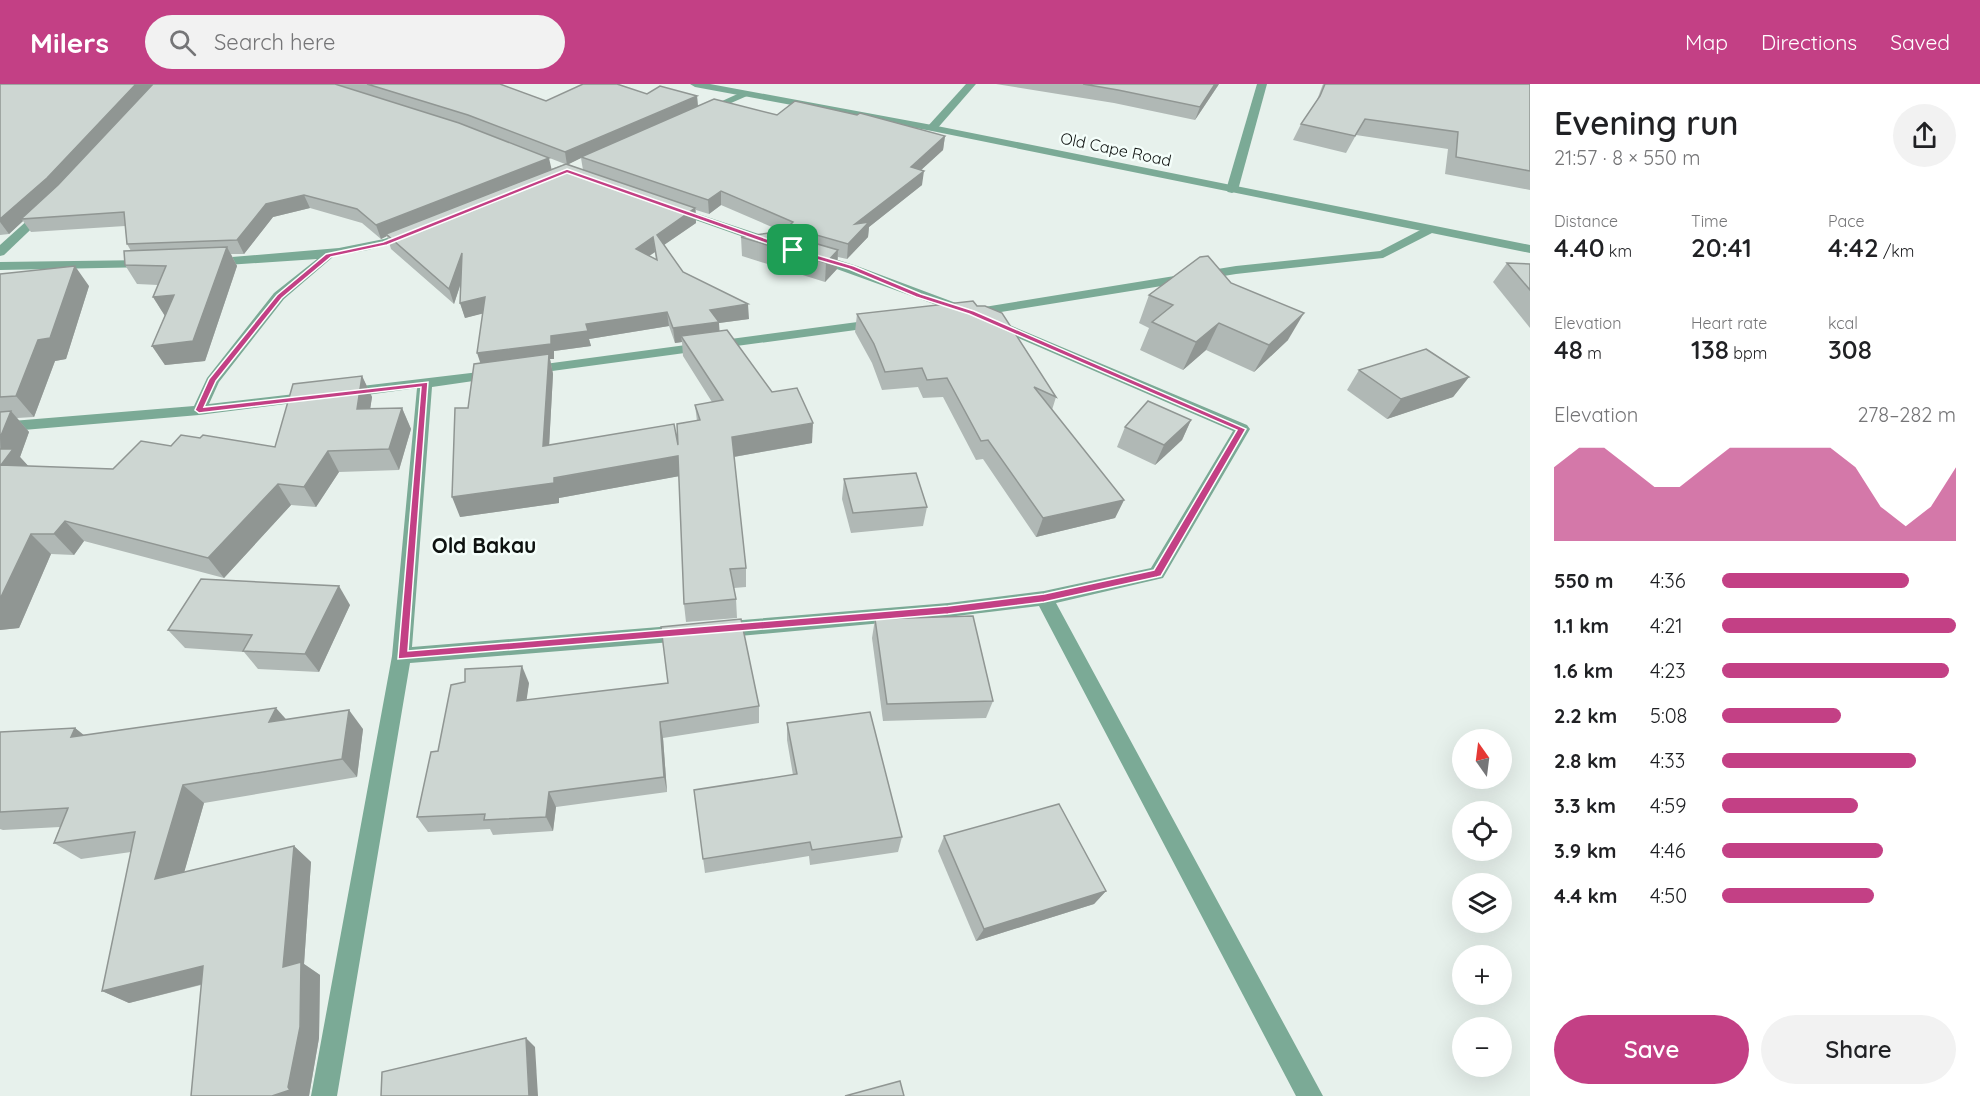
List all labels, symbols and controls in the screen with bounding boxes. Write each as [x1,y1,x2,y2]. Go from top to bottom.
search box [145,15,565,69]
text: Milers [30,25,109,60]
icon: search [166,26,199,59]
text: Search here [214,28,335,56]
text: Map [1685,29,1728,55]
text: Directions [1761,29,1857,55]
text: Saved [1890,29,1950,55]
text: Evening run [1554,102,1739,143]
button: share [1893,104,1956,167]
street label: Old Cape Road [1059,127,1173,171]
text: 21:57 · 8 × 550 m [1554,145,1701,170]
text: Distance [1554,211,1618,231]
text: Time [1691,211,1728,231]
text: Pace [1828,211,1864,231]
pin [767,224,818,275]
text: 4.40 [1554,231,1604,264]
text: 20:41 [1691,231,1752,264]
text: 4:42 [1828,231,1879,264]
icon: arrive [776,233,809,266]
text: km [1604,241,1632,261]
text: /km [1879,241,1914,261]
text: Elevation [1554,313,1621,333]
text: Heart rate [1691,313,1767,333]
text: kcal [1828,313,1858,333]
text: 48 [1554,333,1583,366]
text: 138 [1691,333,1729,366]
text: 308 [1828,333,1872,366]
text: m [1583,343,1602,363]
text: bpm [1729,343,1767,363]
text: Elevation [1554,402,1638,427]
text: 278–282 m [1857,402,1956,427]
district label: Old Bakau [432,532,536,558]
text: 550 m [1554,568,1613,593]
text: 4:36 [1650,568,1686,593]
text: 1.1 km [1554,613,1609,638]
text: 4:21 [1650,613,1683,638]
text: 1.6 km [1554,658,1613,683]
text: 4:23 [1650,658,1686,683]
text: 2.2 km [1554,703,1617,728]
text: 5:08 [1650,703,1687,728]
north arrow [1452,729,1512,789]
map controls [1452,729,1512,1077]
text: 2.8 km [1554,748,1617,773]
text: 4:33 [1650,748,1685,773]
text: 3.3 km [1554,793,1616,818]
text: 4:59 [1650,793,1686,818]
button: locate [1452,801,1512,861]
text: 3.9 km [1554,838,1617,863]
text: 4:46 [1650,838,1686,863]
button: layers [1452,873,1512,933]
text: 4.4 km [1554,883,1617,908]
text: 4:50 [1650,883,1687,908]
button: + [1452,945,1512,1005]
button: Save [1554,1015,1749,1084]
button: Share [1761,1015,1956,1084]
button: − [1452,1017,1512,1077]

